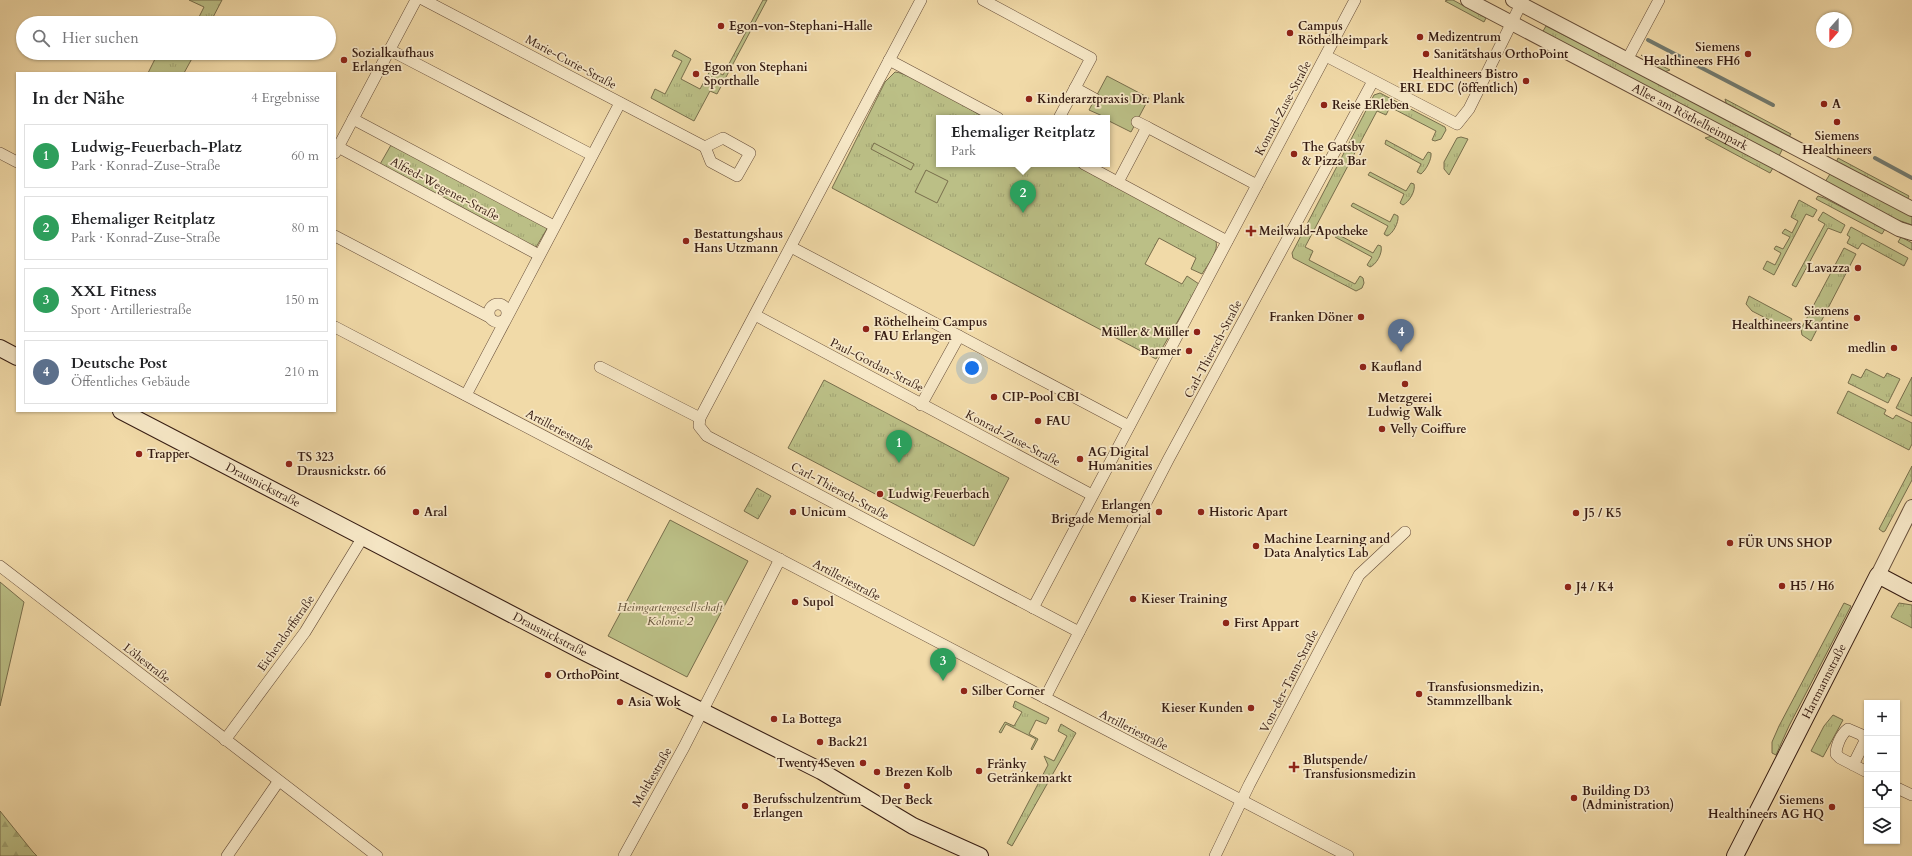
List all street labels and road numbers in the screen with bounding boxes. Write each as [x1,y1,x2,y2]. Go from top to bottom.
street label: Marie-Curie-Straße [523,31,619,93]
street label: Konrad-Zuse-Straße [1251,58,1315,158]
street label: Allee am Röthelheimpark [1629,80,1752,154]
street label: Alfred-Wegener-Straße [388,153,502,225]
street label: Carl-Thiersch-Straße [1180,297,1246,401]
street label: Paul-Gordan-Straße [827,334,927,396]
street label: Artilleriestraße [523,405,597,455]
street label: Konrad-Zuse-Straße [963,406,1063,470]
street label: Carl-Thiersch-Straße [788,458,892,524]
street label: Drausnickstraße [223,459,303,511]
street label: Artilleriestraße [810,555,884,605]
street label: Eichendorffstraße [254,592,318,674]
street label: Drausnickstraße [510,608,590,661]
street label: Von-der-Tann-Straße [1256,627,1322,735]
street label: Löhestraße [120,640,174,686]
street label: Hartmannstraße [1798,641,1850,722]
street label: Artilleriestraße [1097,706,1171,754]
street label: Moltkestraße [628,744,676,810]

